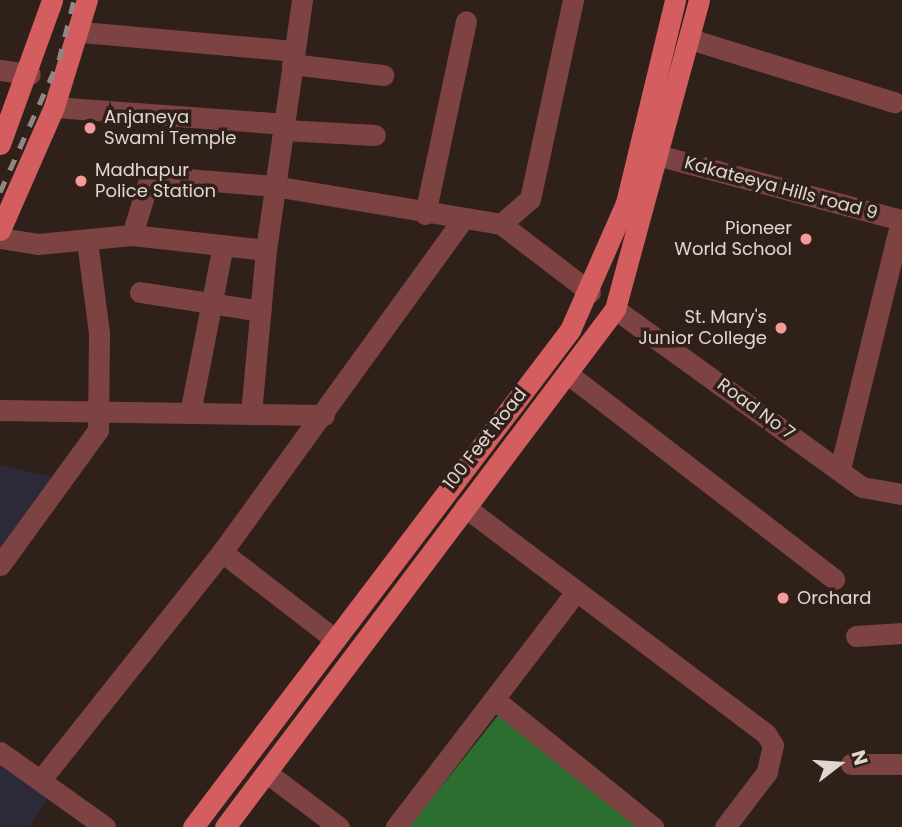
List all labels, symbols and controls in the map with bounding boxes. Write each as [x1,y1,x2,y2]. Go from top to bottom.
place label: Anjaneya Swami Temple [104,107,236,150]
marker: Anjaneya Swami Temple [82,120,98,136]
street label: Kakateeya Hills road 9 [682,152,880,224]
place label: Madhapur Police Station [95,160,216,202]
marker: Madhapur Police Station [73,173,89,189]
place label: Pioneer World School [674,218,792,260]
marker: Pioneer World School [798,231,814,247]
place label: St. Mary's Junior College [638,307,767,350]
marker: St. Mary's Junior College [773,320,789,336]
street label: Road No 7 [713,374,799,444]
street label: 100 Feet Road [439,384,531,494]
place label: Orchard [797,587,871,609]
marker: Orchard [775,590,791,606]
north arrow [804,729,874,799]
text: N [845,747,875,768]

